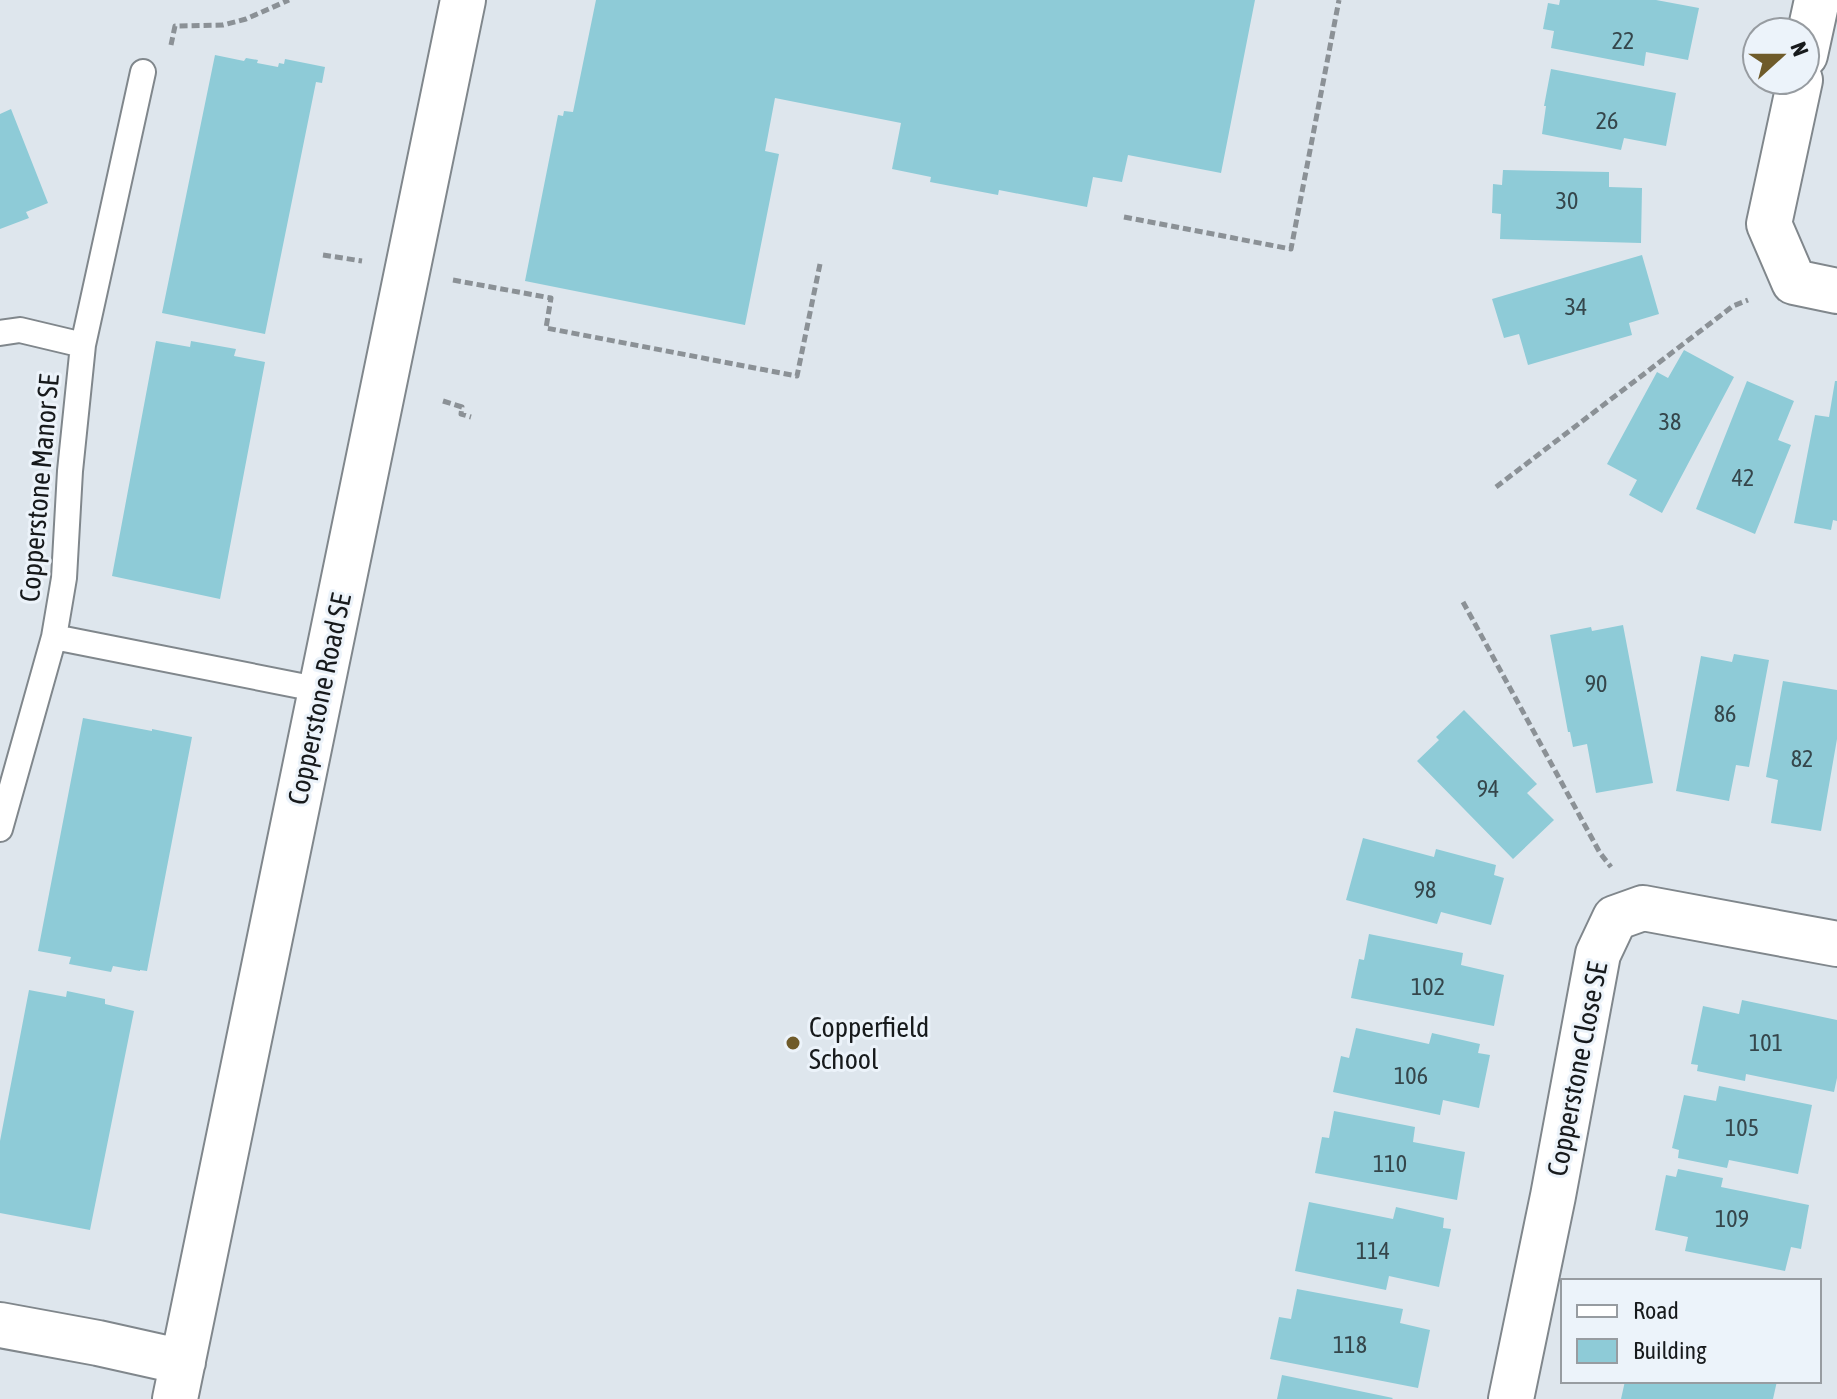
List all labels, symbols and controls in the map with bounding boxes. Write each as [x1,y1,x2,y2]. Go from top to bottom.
north arrow [1741,16,1821,96]
house number: 22 [1612,27,1634,54]
text: N [1785,38,1814,60]
house number: 26 [1596,107,1618,134]
house number: 30 [1556,187,1578,214]
house number: 34 [1565,293,1587,320]
street label: Copperstone Manor SE [13,373,65,603]
house number: 38 [1659,408,1681,435]
house number: 42 [1732,464,1754,491]
street label: Copperstone Road SE [281,590,357,808]
house number: 90 [1585,670,1607,697]
house number: 86 [1714,700,1736,727]
house number: 82 [1791,745,1813,772]
house number: 94 [1477,775,1499,802]
house number: 98 [1414,876,1436,903]
street label: Copperstone Close SE [1541,959,1613,1179]
house number: 102 [1411,973,1445,1000]
place label: Copperfield School [809,1011,929,1075]
house number: 101 [1749,1029,1783,1056]
marker: Copperfield School [784,1034,802,1052]
house number: 106 [1394,1062,1428,1089]
house number: 105 [1725,1114,1759,1141]
house number: 110 [1373,1150,1407,1177]
house number: 109 [1715,1205,1749,1232]
house number: 114 [1356,1237,1390,1264]
legend [1561,1279,1821,1383]
text: Road [1633,1297,1679,1324]
house number: 118 [1333,1331,1367,1358]
text: Building [1633,1337,1707,1364]

